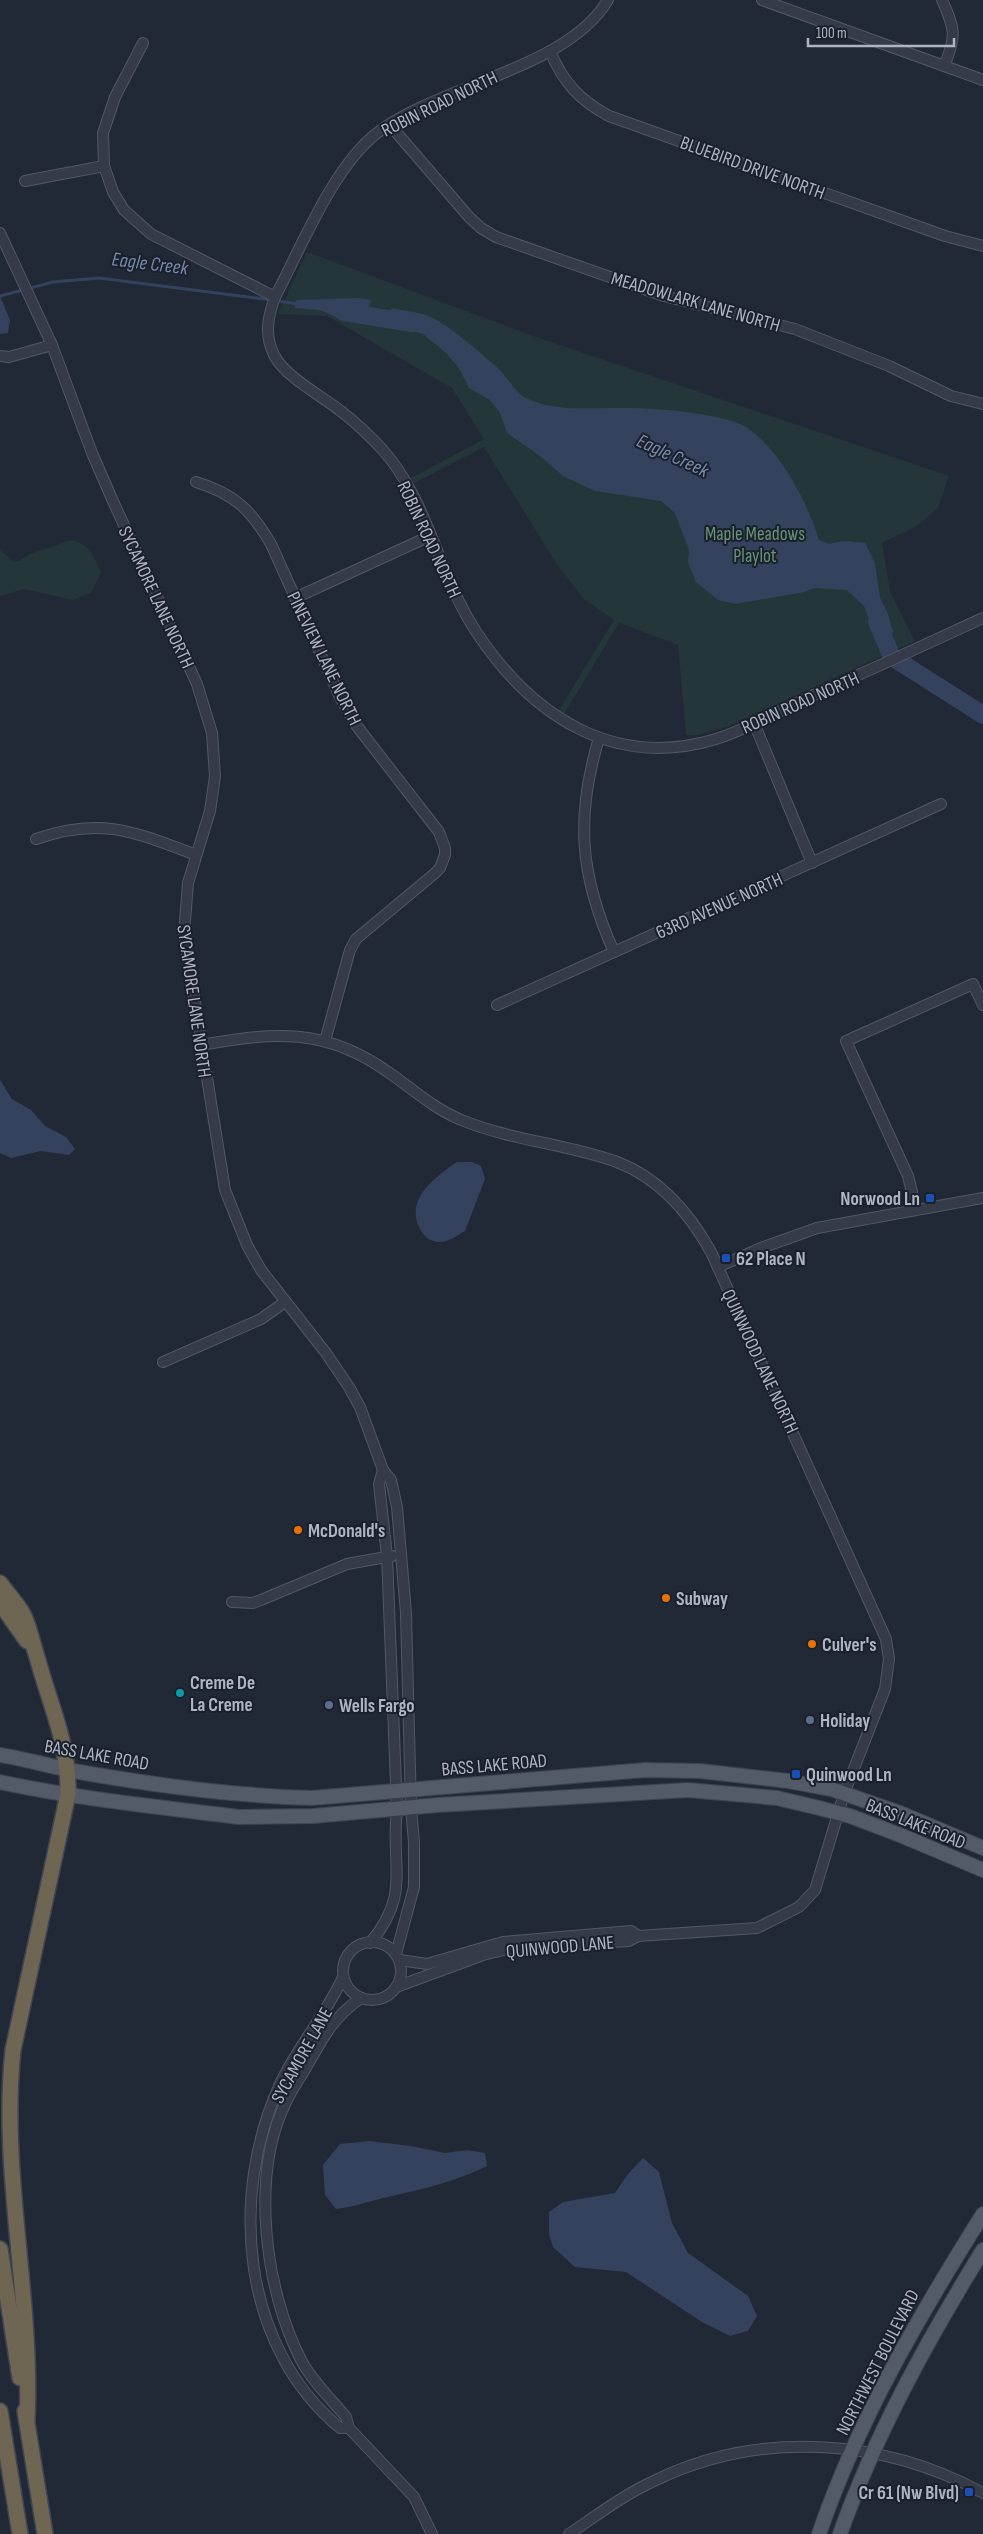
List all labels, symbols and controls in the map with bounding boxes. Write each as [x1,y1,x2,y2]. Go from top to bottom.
scale bar [808,15,954,47]
text: 100 m [816,24,847,43]
street label: ROBIN ROAD NORTH [378,66,501,142]
street label: BLUEBIRD DRIVE NORTH [677,132,828,205]
water label: Eagle Creek [110,247,190,281]
street label: MEADOWLARK LANE NORTH [608,267,783,338]
water label: Eagle Creek [633,429,713,483]
street label: ROBIN ROAD NORTH [392,478,466,602]
street label: SYCAMORE LANE NORTH [113,523,199,672]
park label: Maple Meadows Playlot [705,523,805,568]
street label: PINEVIEW LANE NORTH [281,588,366,729]
street label: ROBIN ROAD NORTH [738,667,863,740]
street label: 63RD AVENUE NORTH [653,868,787,945]
street label: SYCAMORE LANE NORTH [171,923,216,1079]
place label: Norwood Ln [840,1188,920,1211]
marker: Norwood Ln [924,1192,936,1204]
place label: 62 Place N [736,1248,806,1271]
marker: 62 Place N [720,1252,732,1264]
street label: QUINWOOD LANE NORTH [716,1286,803,1437]
place label: McDonald's [308,1520,385,1543]
marker: McDonald's [292,1524,304,1536]
place label: Subway [676,1588,728,1611]
marker: Subway [660,1592,672,1604]
place label: Culver's [822,1634,877,1657]
marker: Culver's [806,1638,818,1650]
place label: Creme De La Creme [190,1672,255,1717]
marker: Creme De La Creme [174,1687,186,1699]
place label: Wells Fargo [339,1695,415,1718]
marker: Wells Fargo [323,1699,335,1711]
place label: Holiday [820,1710,870,1733]
marker: Holiday [804,1714,816,1726]
street label: BASS LAKE ROAD [43,1735,151,1776]
street label: BASS LAKE ROAD [441,1749,548,1782]
place label: Quinwood Ln [806,1764,892,1787]
marker: Quinwood Ln [790,1768,802,1780]
street label: BASS LAKE ROAD [862,1794,969,1855]
street label: QUINWOOD LANE [505,1931,615,1964]
street label: SYCAMORE LANE [267,2004,338,2108]
street label: NORTHWEST BOULEVARD [832,2286,925,2439]
place label: Cr 61 (Nw Blvd) [858,2482,959,2505]
marker: Cr 61 (Nw Blvd) [963,2486,975,2498]

